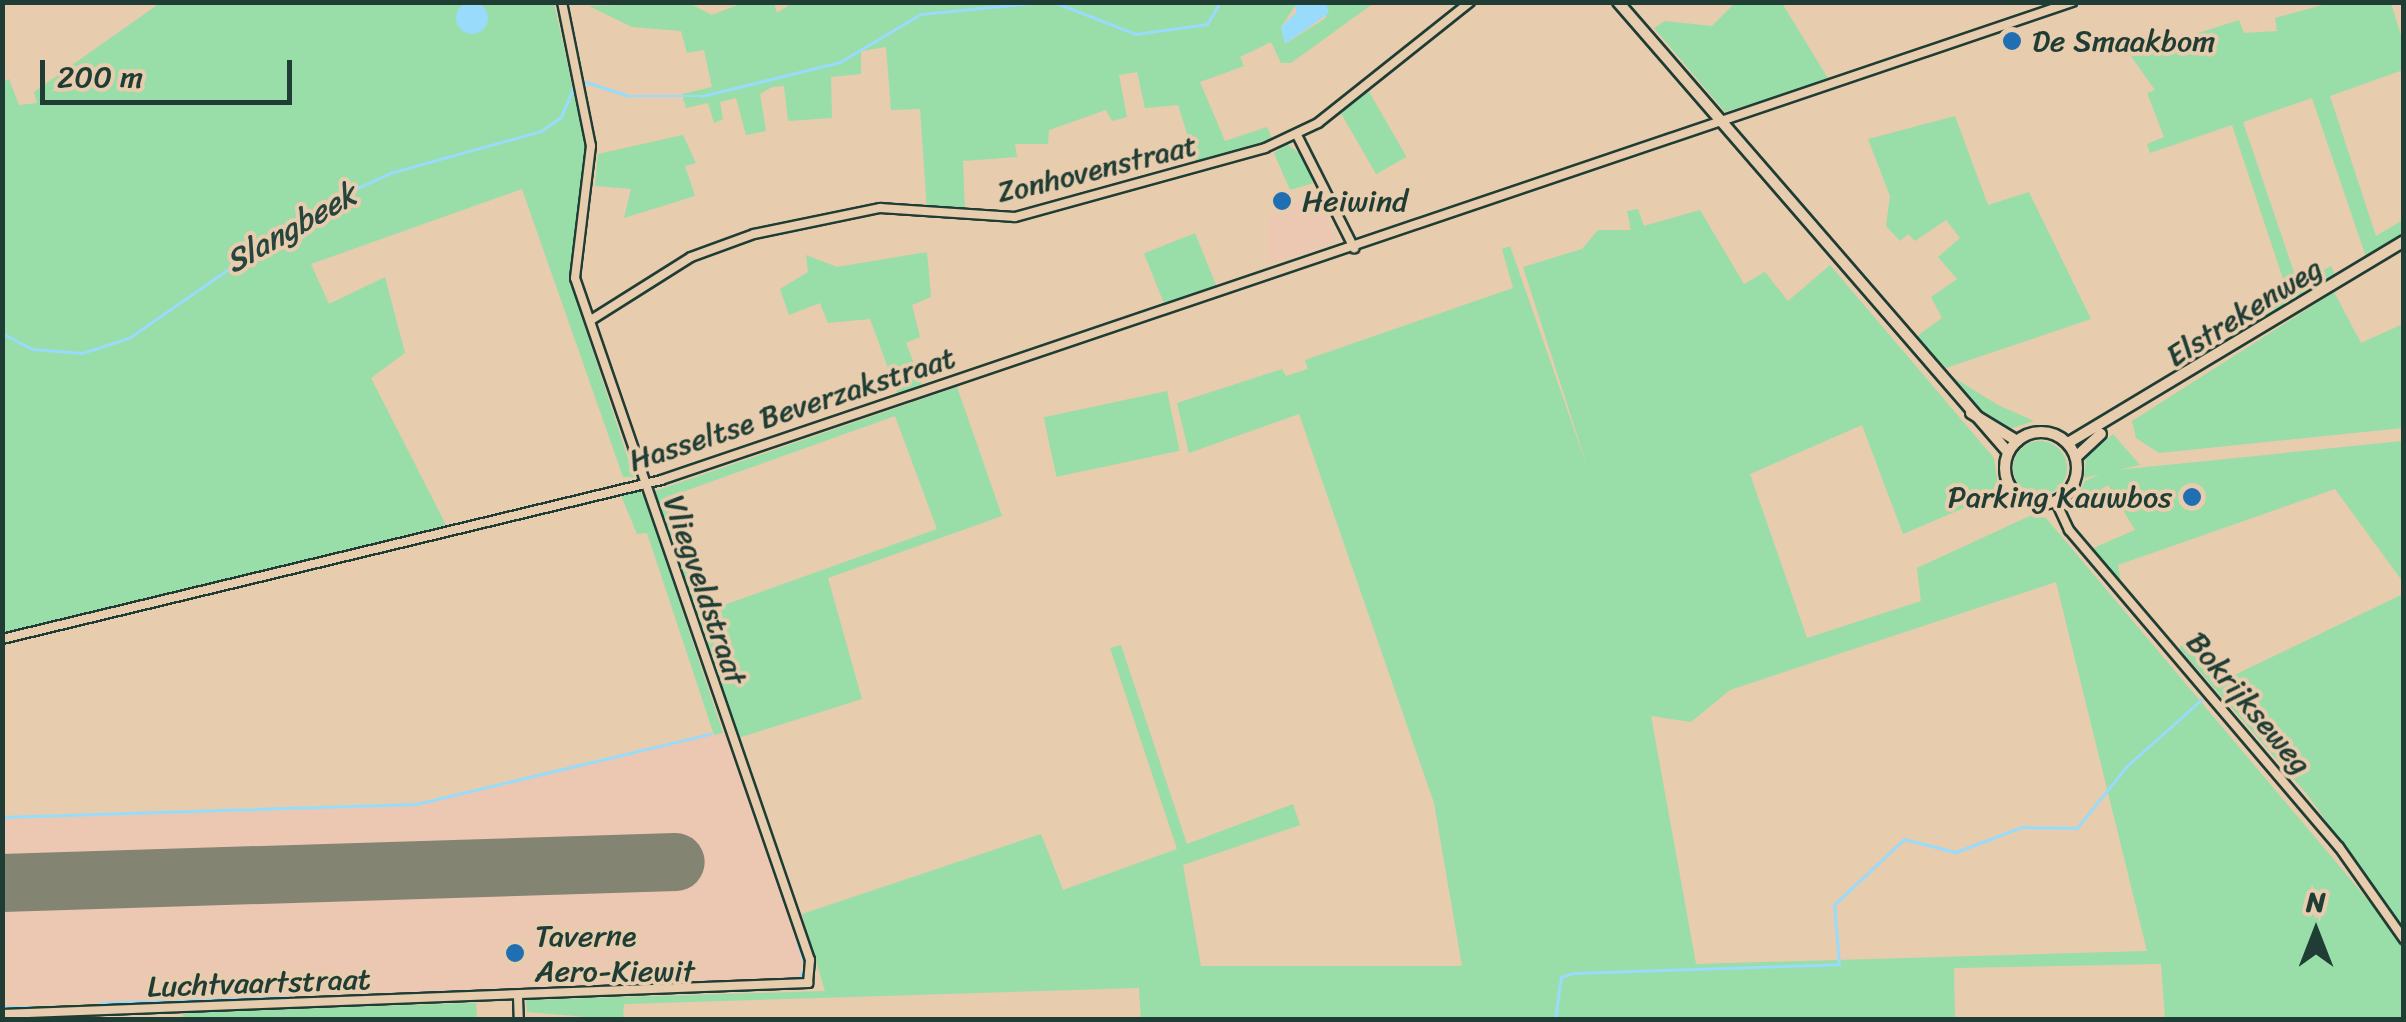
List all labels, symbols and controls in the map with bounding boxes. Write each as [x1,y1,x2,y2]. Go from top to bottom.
place label: De Smaakbom [2032,23,2215,59]
marker: De Smaakbom [2001,30,2023,52]
scale bar [45,40,298,102]
text: 200 m [57,50,143,104]
street label: Zonhovenstraat [993,127,1201,211]
water label: Slangbeek [219,176,363,282]
place label: Heiwind [1302,183,1408,219]
marker: Heiwind [1271,190,1293,212]
street label: Elstrekenweg [2159,250,2329,374]
street label: Hasseltse Beverzakstraat [625,339,959,479]
place label: Parking Kauwbos [1950,479,2172,515]
marker: Parking Kauwbos [2181,486,2203,508]
street label: Vliegveldstraat [656,491,754,689]
street label: Bokrijkseweg [2179,624,2319,782]
text: N [2306,877,2326,926]
north arrow [2266,882,2366,982]
place label: Taverne Aero-Kiewit [535,918,695,988]
marker: Taverne Aero-Kiewit [504,942,526,964]
street label: Luchtvaartstraat [147,961,371,1005]

